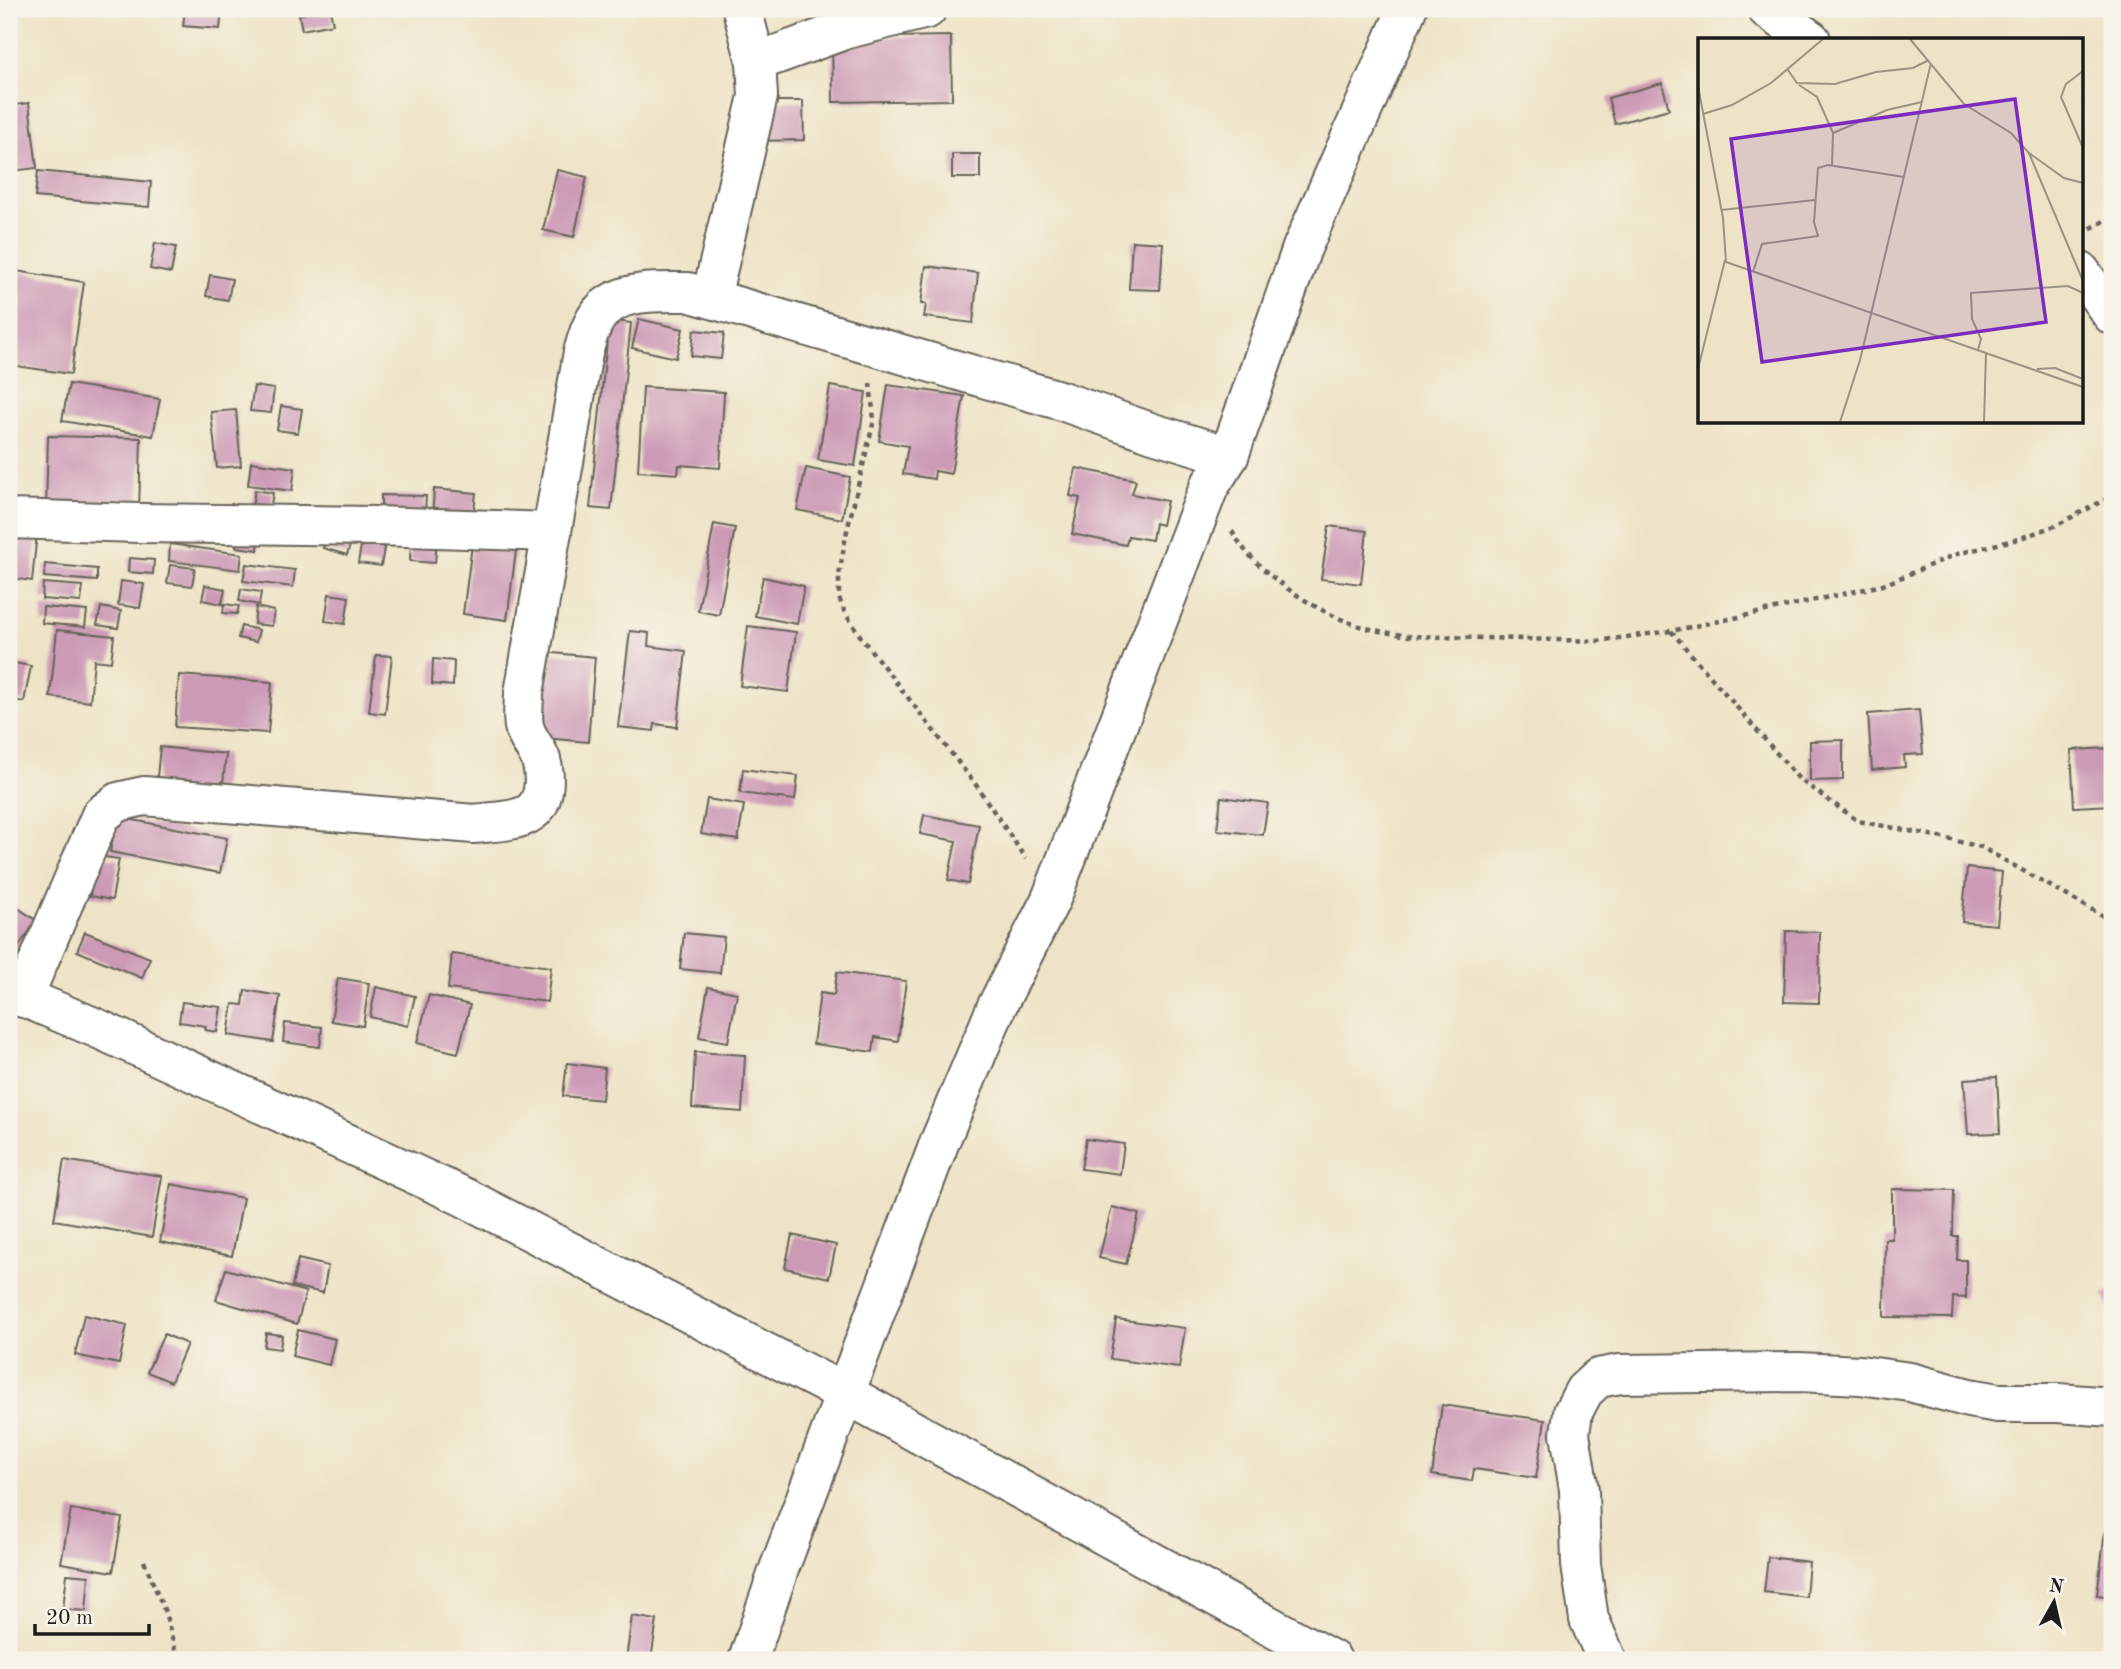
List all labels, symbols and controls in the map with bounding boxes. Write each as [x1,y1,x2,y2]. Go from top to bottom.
inset map [1698,38,2082,424]
north arrow [2020,1568,2090,1638]
text: N [2048,1577,2065,1598]
scale bar [35,1592,149,1636]
text: 20 m [46,1608,93,1629]

